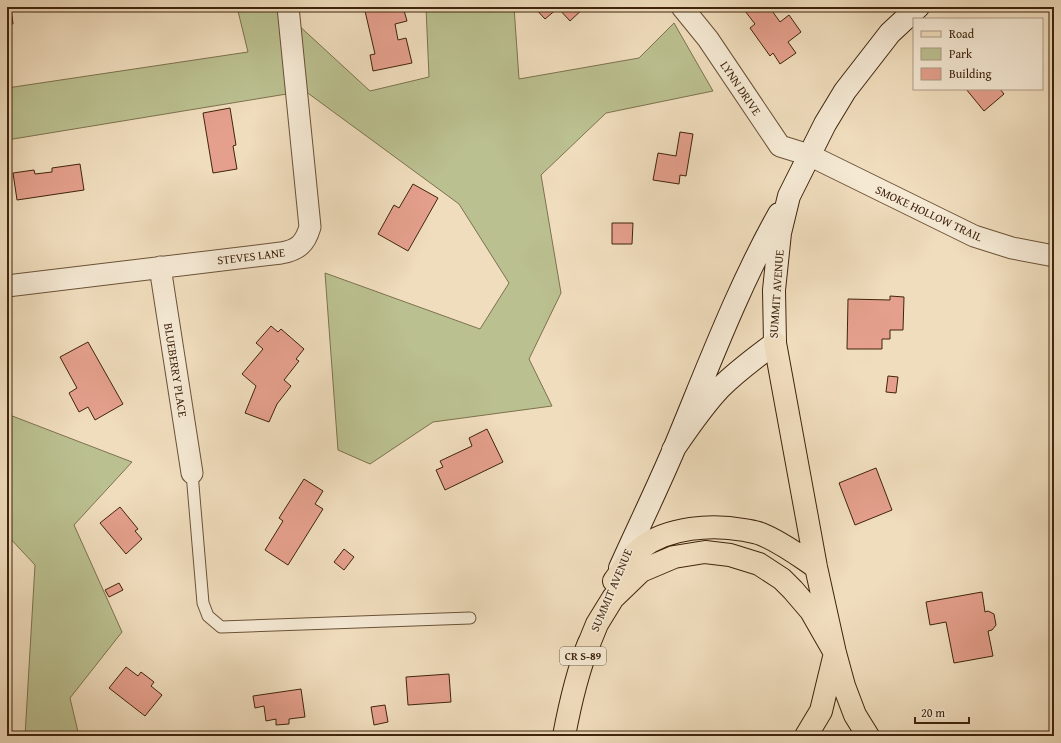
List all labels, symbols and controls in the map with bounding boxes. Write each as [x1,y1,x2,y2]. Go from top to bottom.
legend [913,18,1043,90]
text: Road [949,25,975,42]
text: Park [949,45,973,62]
street label: LYNN DRIVE [717,57,765,119]
text: Building [949,65,992,82]
street label: SMOKE HOLLOW TRAIL [873,181,985,245]
street label: STEVES LANE [216,243,286,269]
street label: SUMMIT AVENUE [764,249,788,339]
street label: BLUEBERRY PLACE [160,322,192,418]
street label: SUMMIT AVENUE [586,546,636,634]
road number: CR S-89 [560,647,606,665]
scale bar [915,699,969,725]
text: 20 m [921,704,945,721]

